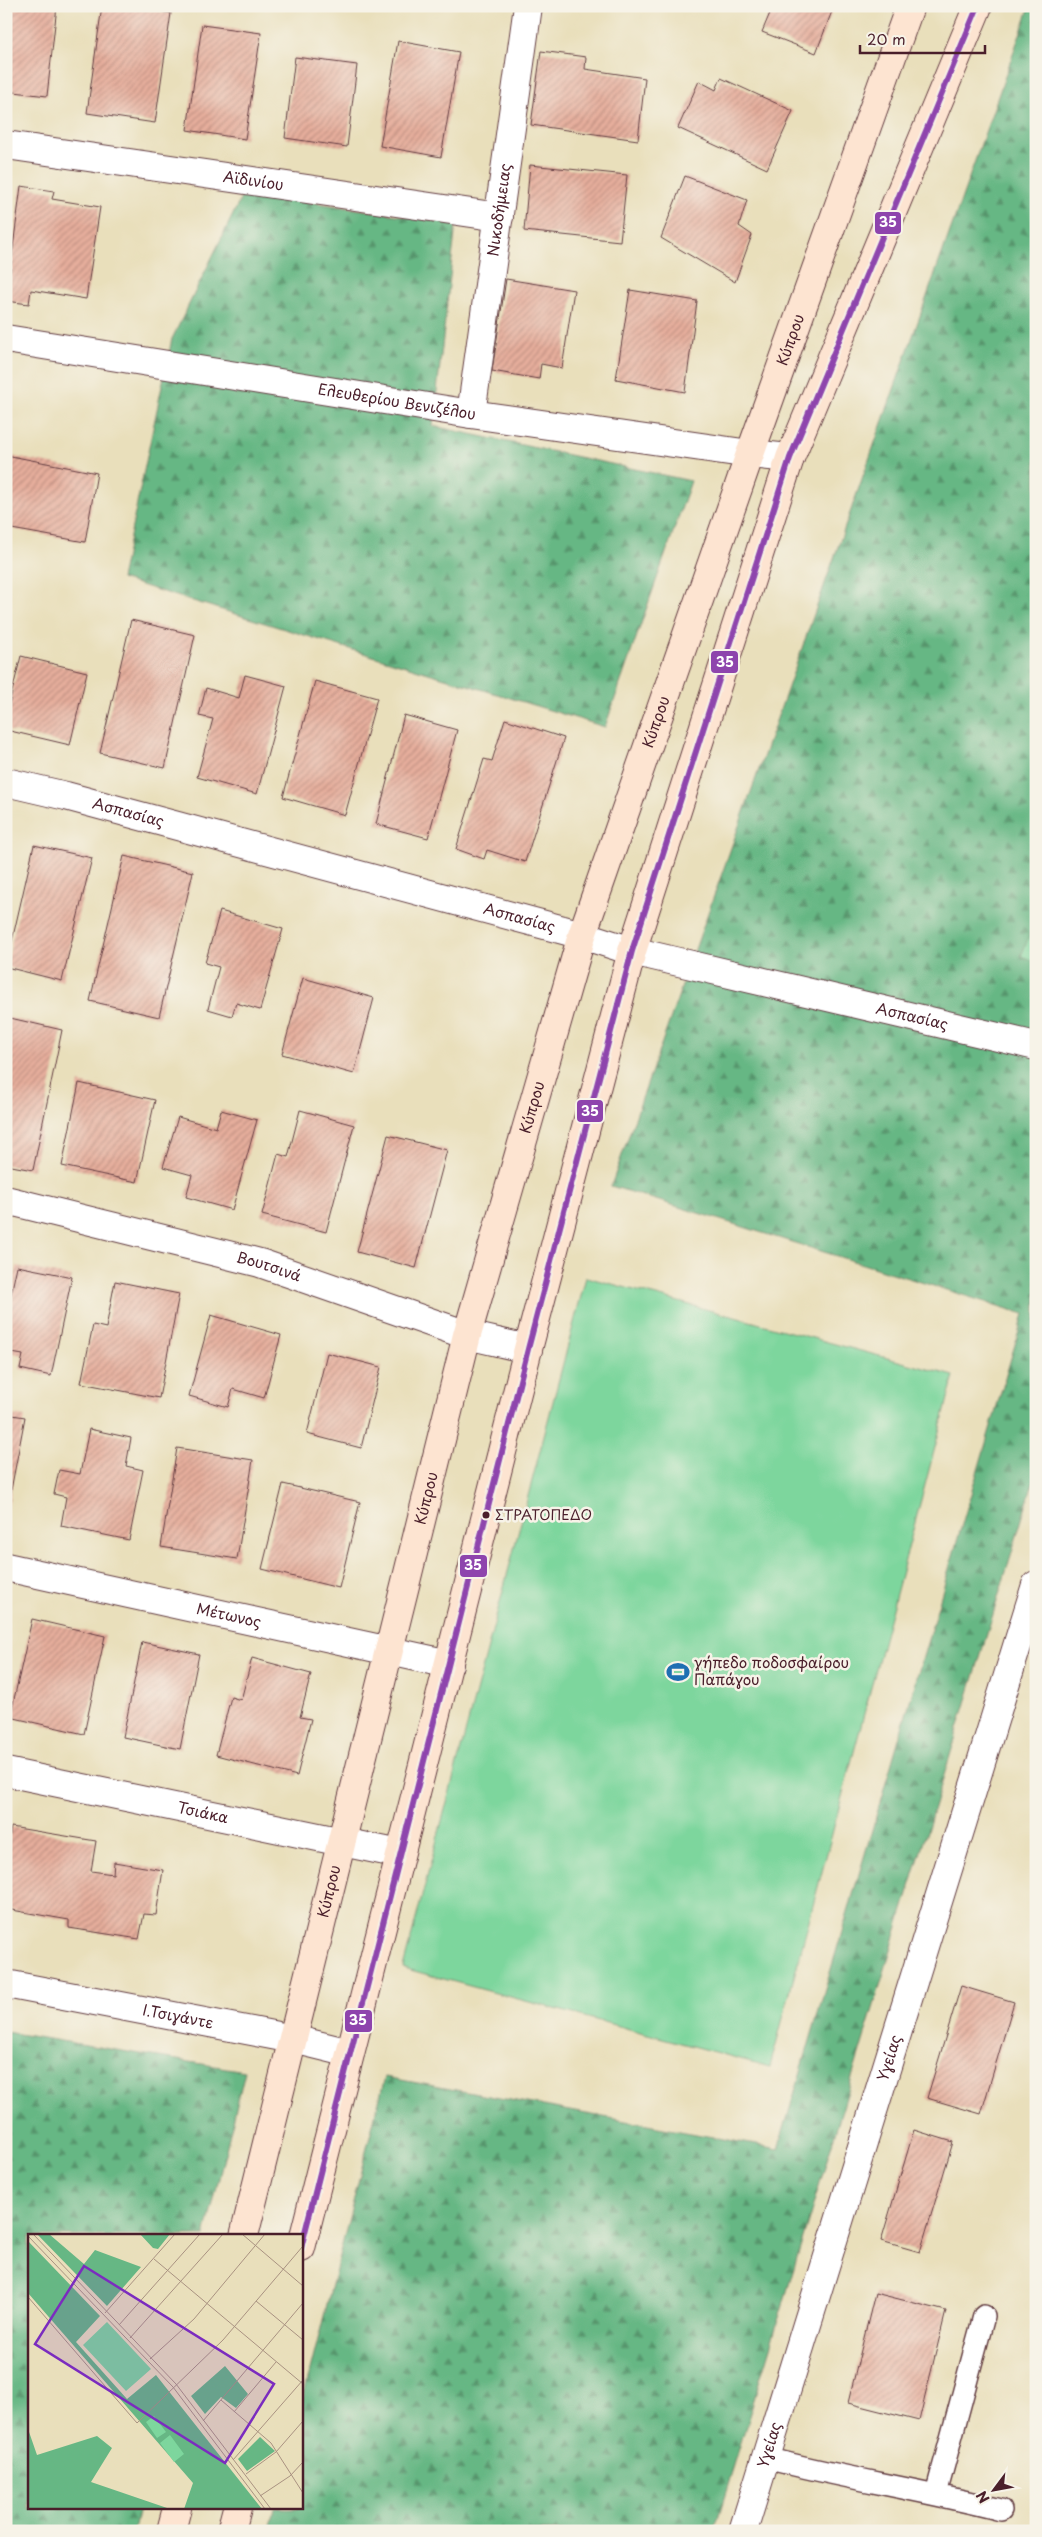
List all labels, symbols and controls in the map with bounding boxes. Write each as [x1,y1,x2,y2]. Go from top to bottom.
scale bar [860,22,984,54]
text: 20 m [867,27,906,50]
street label: Νικοδήμειας [480,162,516,258]
street label: Αϊδινίου [222,164,285,195]
line badge: 35 [874,211,902,235]
text: 35 [879,211,897,232]
street label: Κύπρου [769,310,809,369]
street label: Ελευθερίου Βενιζέλου [317,377,478,425]
line badge: 35 [710,650,739,674]
text: 35 [716,651,734,672]
street label: Κύπρου [635,692,675,751]
street label: Ασπασίας [90,791,167,832]
street label: Ασπασίας [481,896,558,937]
street label: Ασπασίας [874,996,951,1035]
street label: Κύπρου [513,1078,549,1136]
line badge: 35 [576,1099,604,1123]
text: 35 [581,1100,599,1121]
street label: Βουτσινά [234,1245,305,1287]
street label: Κύπρου [408,1469,443,1527]
place label: ΣΤΡΑΤΟΠΕΔΟ [495,1504,592,1525]
marker: ΣΤΡΑΤΟΠΕΔΟ [481,1510,491,1520]
line badge: 35 [459,1554,488,1578]
text: 35 [464,1554,482,1575]
street label: Μέτωνος [194,1596,264,1633]
place label: γήπεδο ποδοσφαίρου Παπάγου [694,1650,849,1690]
sports icon: γήπεδο ποδοσφαίρου Παπάγου [665,1659,691,1685]
street label: Τσιάκα [175,1795,231,1828]
street label: Κύπρου [310,1862,345,1920]
street label: Ι.Τσιγάντε [141,1997,215,2033]
line badge: 35 [344,2009,373,2033]
text: 35 [349,2009,367,2030]
street label: Υγείας [870,2032,906,2084]
inset map [28,2234,302,2510]
street label: Υγείας [750,2418,786,2471]
north arrow [970,2464,1020,2514]
text: N [971,2487,994,2507]

